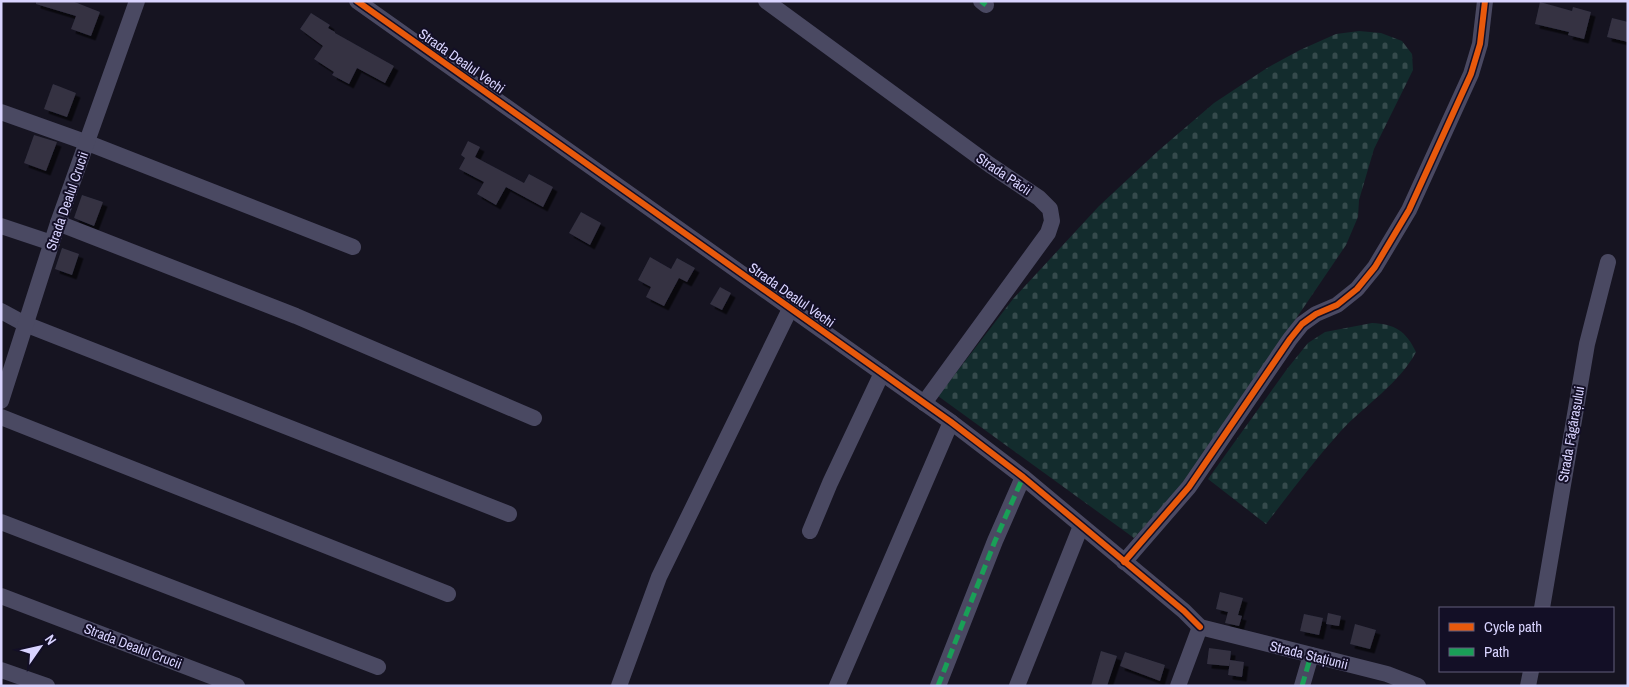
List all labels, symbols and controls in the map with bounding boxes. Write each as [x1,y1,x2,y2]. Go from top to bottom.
street label: Strada Dealul Vechi [415,25,509,97]
street label: Strada Dealul Crucii [42,149,92,253]
street label: Strada Păcii [973,149,1035,199]
street label: Strada Dealul Vechi [745,259,839,331]
street label: Strada Făgărașului [1554,385,1588,483]
legend [1439,607,1614,672]
text: Cycle path [1484,616,1542,637]
street label: Strada Dealul Crucii [82,619,184,673]
north arrow [15,622,65,672]
text: N [41,631,61,648]
street label: Strada Stațiunii [1268,637,1350,673]
text: Path [1484,641,1509,662]

